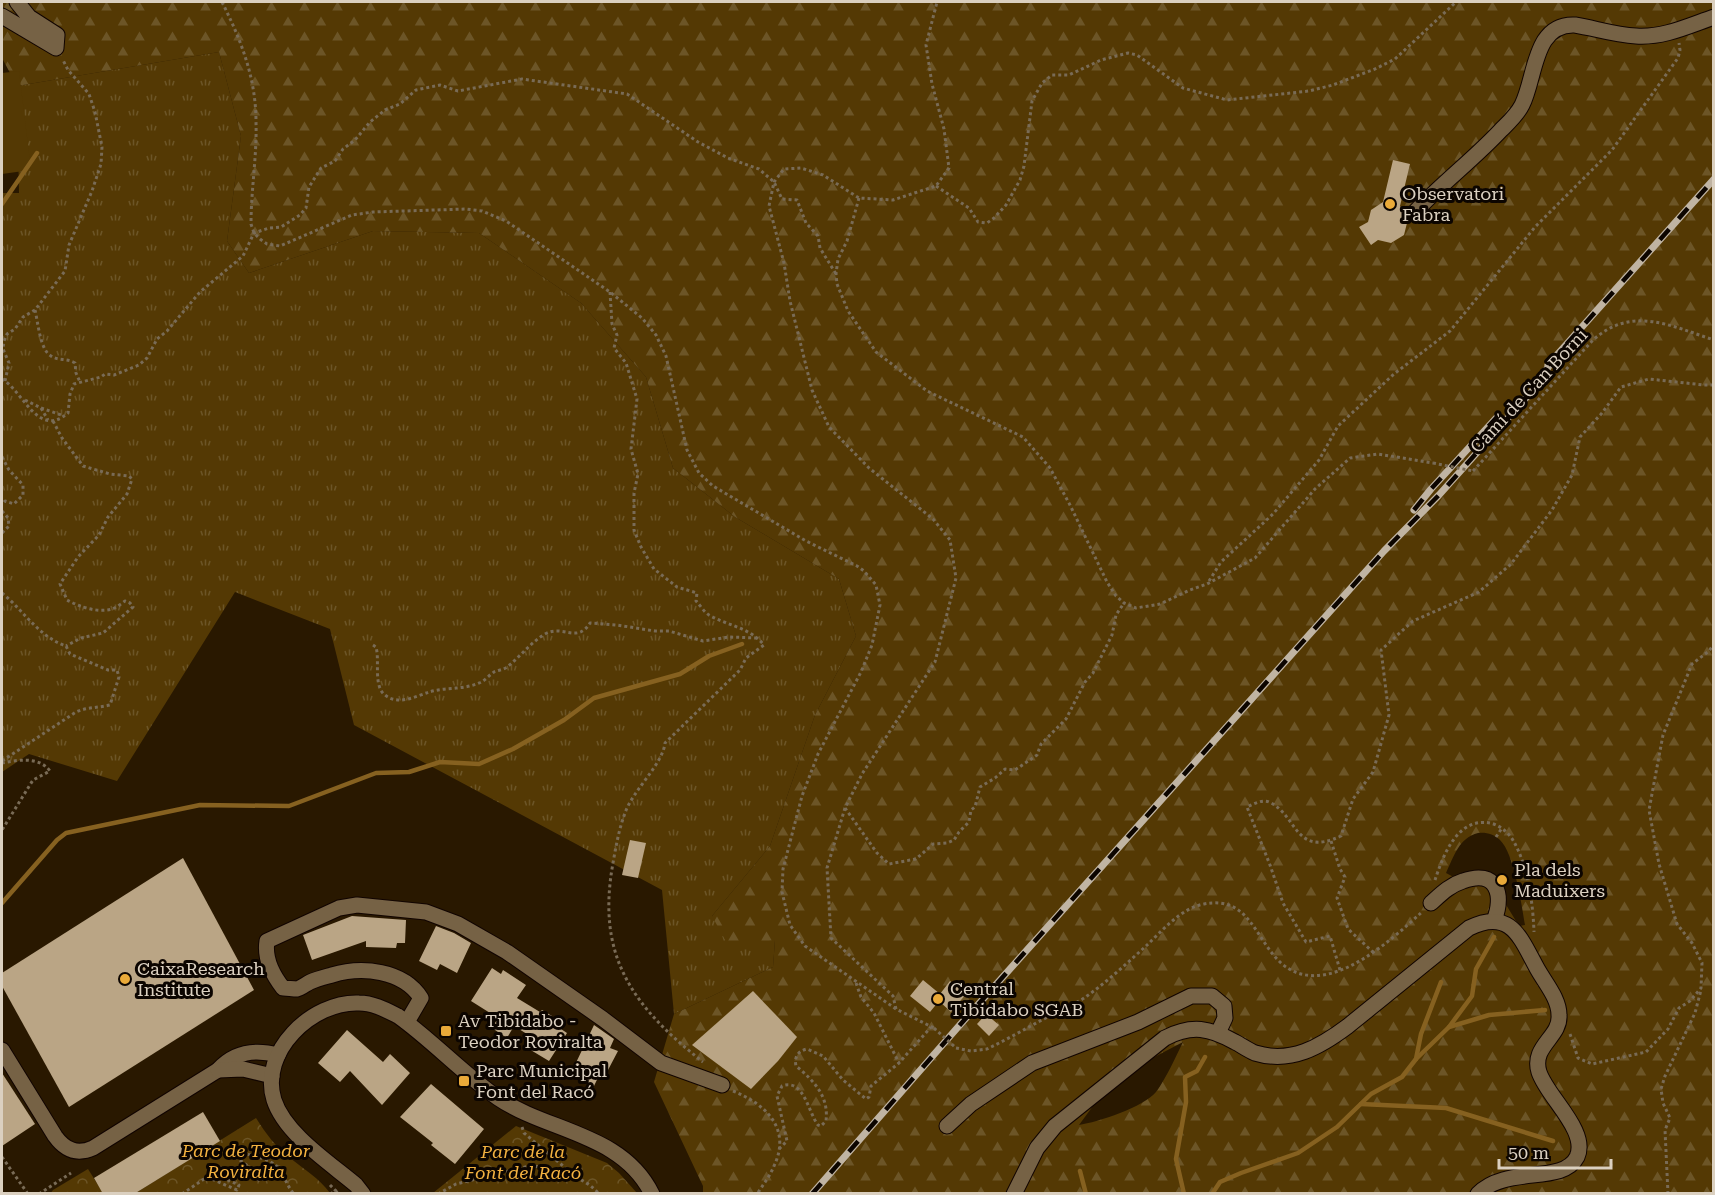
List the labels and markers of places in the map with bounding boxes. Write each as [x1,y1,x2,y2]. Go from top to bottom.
place label: Observatori Fabra [1402,183,1505,225]
marker: Observatori Fabra [1383,197,1397,211]
place label: Pla dels Maduixers [1514,859,1605,901]
marker: Pla dels Maduixers [1495,873,1509,887]
place label: CaixaResearch Institute [137,958,265,1000]
marker: CaixaResearch Institute [118,972,132,986]
place label: Central Tibidabo SGAB [950,978,1083,1020]
marker: Central Tibidabo SGAB [931,992,945,1006]
place label: Av Tibidabo - Teodor Roviralta [458,1010,603,1052]
marker: Av Tibidabo - Teodor Roviralta [439,1024,453,1038]
place label: Parc Municipal Font del Racó [476,1060,607,1102]
marker: Parc Municipal Font del Racó [457,1074,471,1088]

